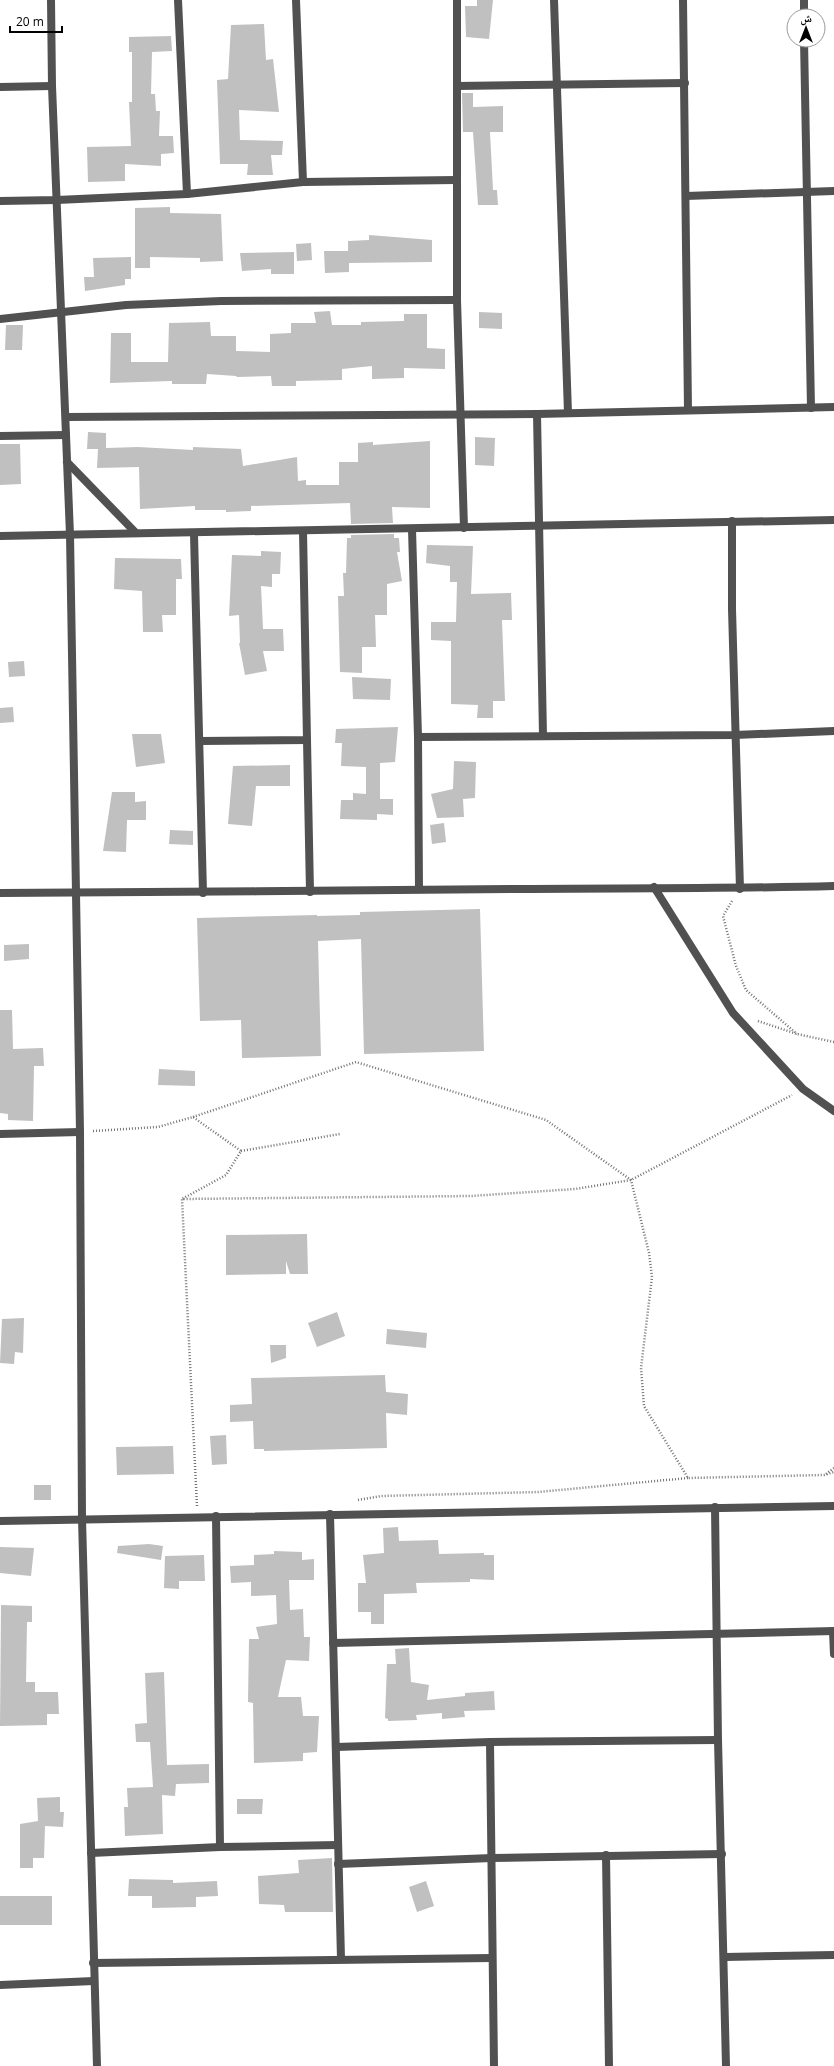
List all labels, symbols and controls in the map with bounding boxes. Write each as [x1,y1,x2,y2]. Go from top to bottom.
scale bar [10,8,62,34]
north arrow [786,8,826,48]
text: ش [800,10,812,26]
text: 20 m [16,13,44,30]

